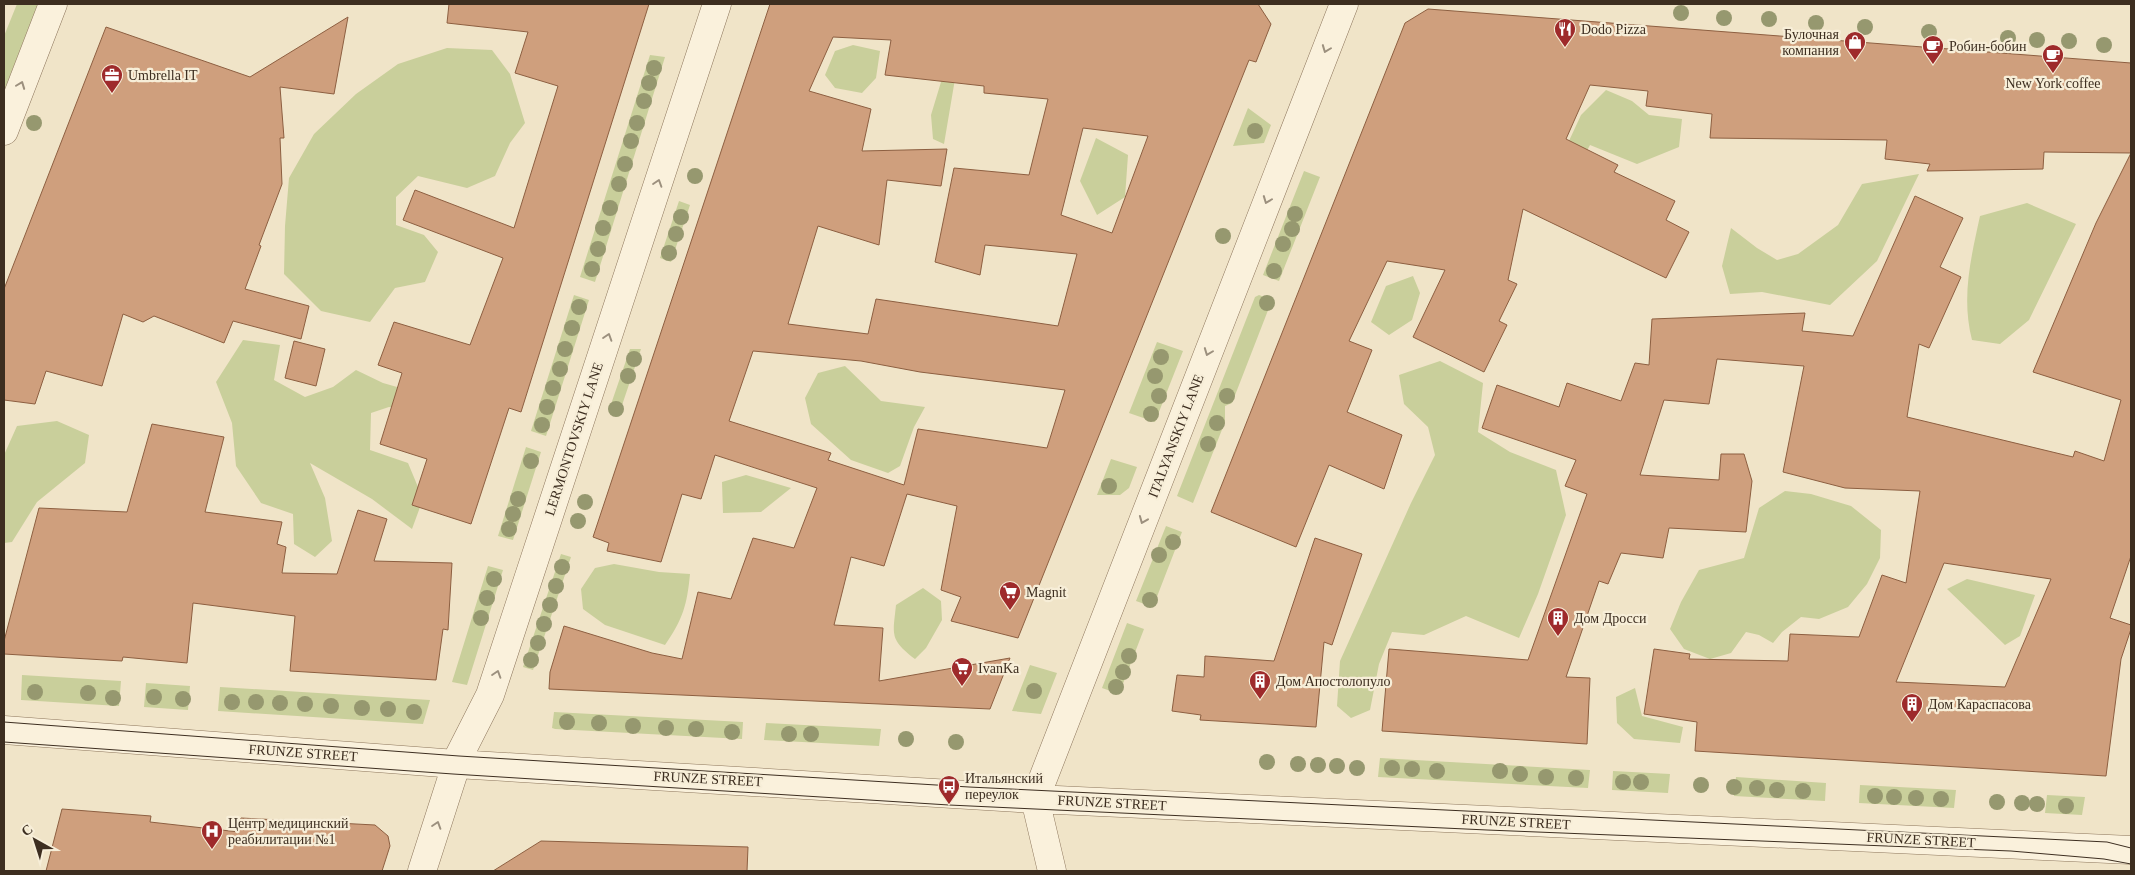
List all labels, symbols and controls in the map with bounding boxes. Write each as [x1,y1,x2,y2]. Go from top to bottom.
restaurant icon: Dodo Pizza [1553,17,1577,48]
place label: Dodo Pizza [1581,22,1647,37]
place label: Булочная компания [1782,27,1840,58]
shop icon: Булочная компания [1843,30,1867,61]
cafe icon: Робин-бобин [1921,34,1945,65]
place label: Робин-бобин [1949,39,2027,54]
cafe icon: New York coffee [2041,43,2065,74]
one-way arrow [1322,44,1332,53]
office icon: Umbrella IT [100,63,124,94]
place label: Umbrella IT [128,68,198,83]
place label: New York coffee [2006,76,2101,91]
one-way arrow [15,81,25,90]
one-way arrow [653,179,663,187]
one-way arrow [1263,196,1273,204]
one-way arrow [602,333,612,342]
one-way arrow [1204,347,1214,356]
street label: LERMONTOVSKIY LANE [542,360,606,518]
street label: ITALYANSKIY LANE [1146,372,1206,500]
one-way arrow [1139,515,1149,524]
supermarket icon: Magnit [998,580,1022,611]
place label: Magnit [1026,585,1067,600]
building icon: Дом Дросси [1546,606,1570,637]
place label: Дом Дросси [1574,611,1647,626]
supermarket icon: IvanKa [950,656,974,687]
place label: IvanKa [978,661,1020,676]
building icon: Дом Апостолопуло [1248,669,1272,700]
one-way arrow [491,670,501,679]
place label: Дом Апостолопуло [1276,674,1390,689]
building icon: Дом Караспасова [1900,692,1924,723]
place label: Дом Караспасова [1928,697,2032,712]
street label: FRUNZE STREET [248,742,358,764]
street label: FRUNZE STREET [653,769,763,789]
place label: Итальянский переулок [965,771,1044,802]
bus stop icon: Итальянский переулок [937,774,961,805]
street label: FRUNZE STREET [1057,793,1167,813]
street label: FRUNZE STREET [1461,812,1571,832]
north arrow [10,815,60,865]
place label: Центр медицинский реабилитации №1 [228,816,349,847]
hospital icon: Центр медицинский реабилитации №1 [200,819,224,850]
text: С [18,821,36,839]
one-way arrow [431,821,441,829]
street label: FRUNZE STREET [1866,830,1976,850]

